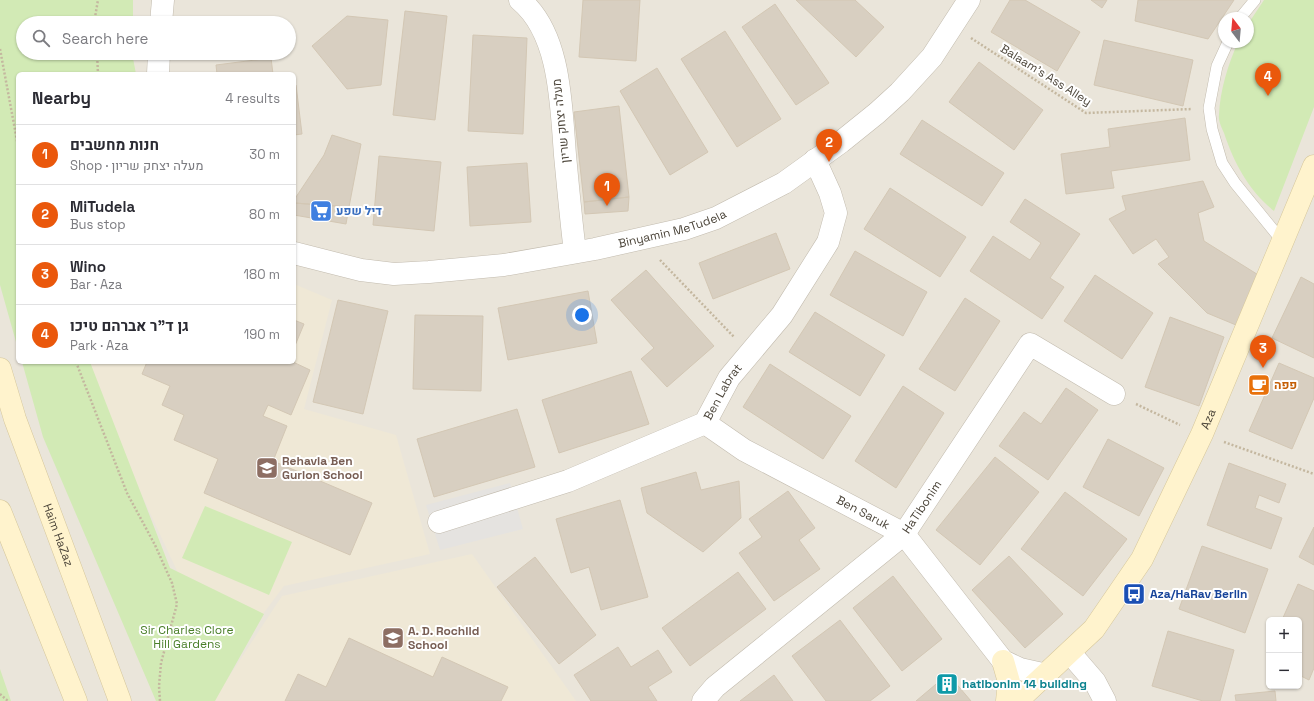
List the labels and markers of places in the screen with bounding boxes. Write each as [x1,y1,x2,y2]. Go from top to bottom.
pin: 4 [1255,63,1281,96]
pin: 2 [816,129,842,162]
pin: 1 [594,173,620,206]
supermarket icon: דיל שפע [308,198,334,224]
place label: דיל שפע [336,203,382,219]
pin: 3 [1250,335,1276,368]
cafe icon: פפה [1246,372,1272,398]
place label: פפה [1274,377,1297,393]
place label: Rehavia Ben Gurion School [282,453,363,483]
school or university icon: Rehavia Ben Gurion School [254,455,280,481]
bus stop icon: Aza/HaRav Berlin [1121,581,1147,607]
place label: Aza/HaRav Berlin [1150,586,1247,602]
place label: A. D. Rochild School [408,623,479,653]
school or university icon: A. D. Rochild School [380,625,406,651]
building icon: hatibonim 14 building [934,671,960,697]
place label: hatibonim 14 building [962,676,1087,692]

